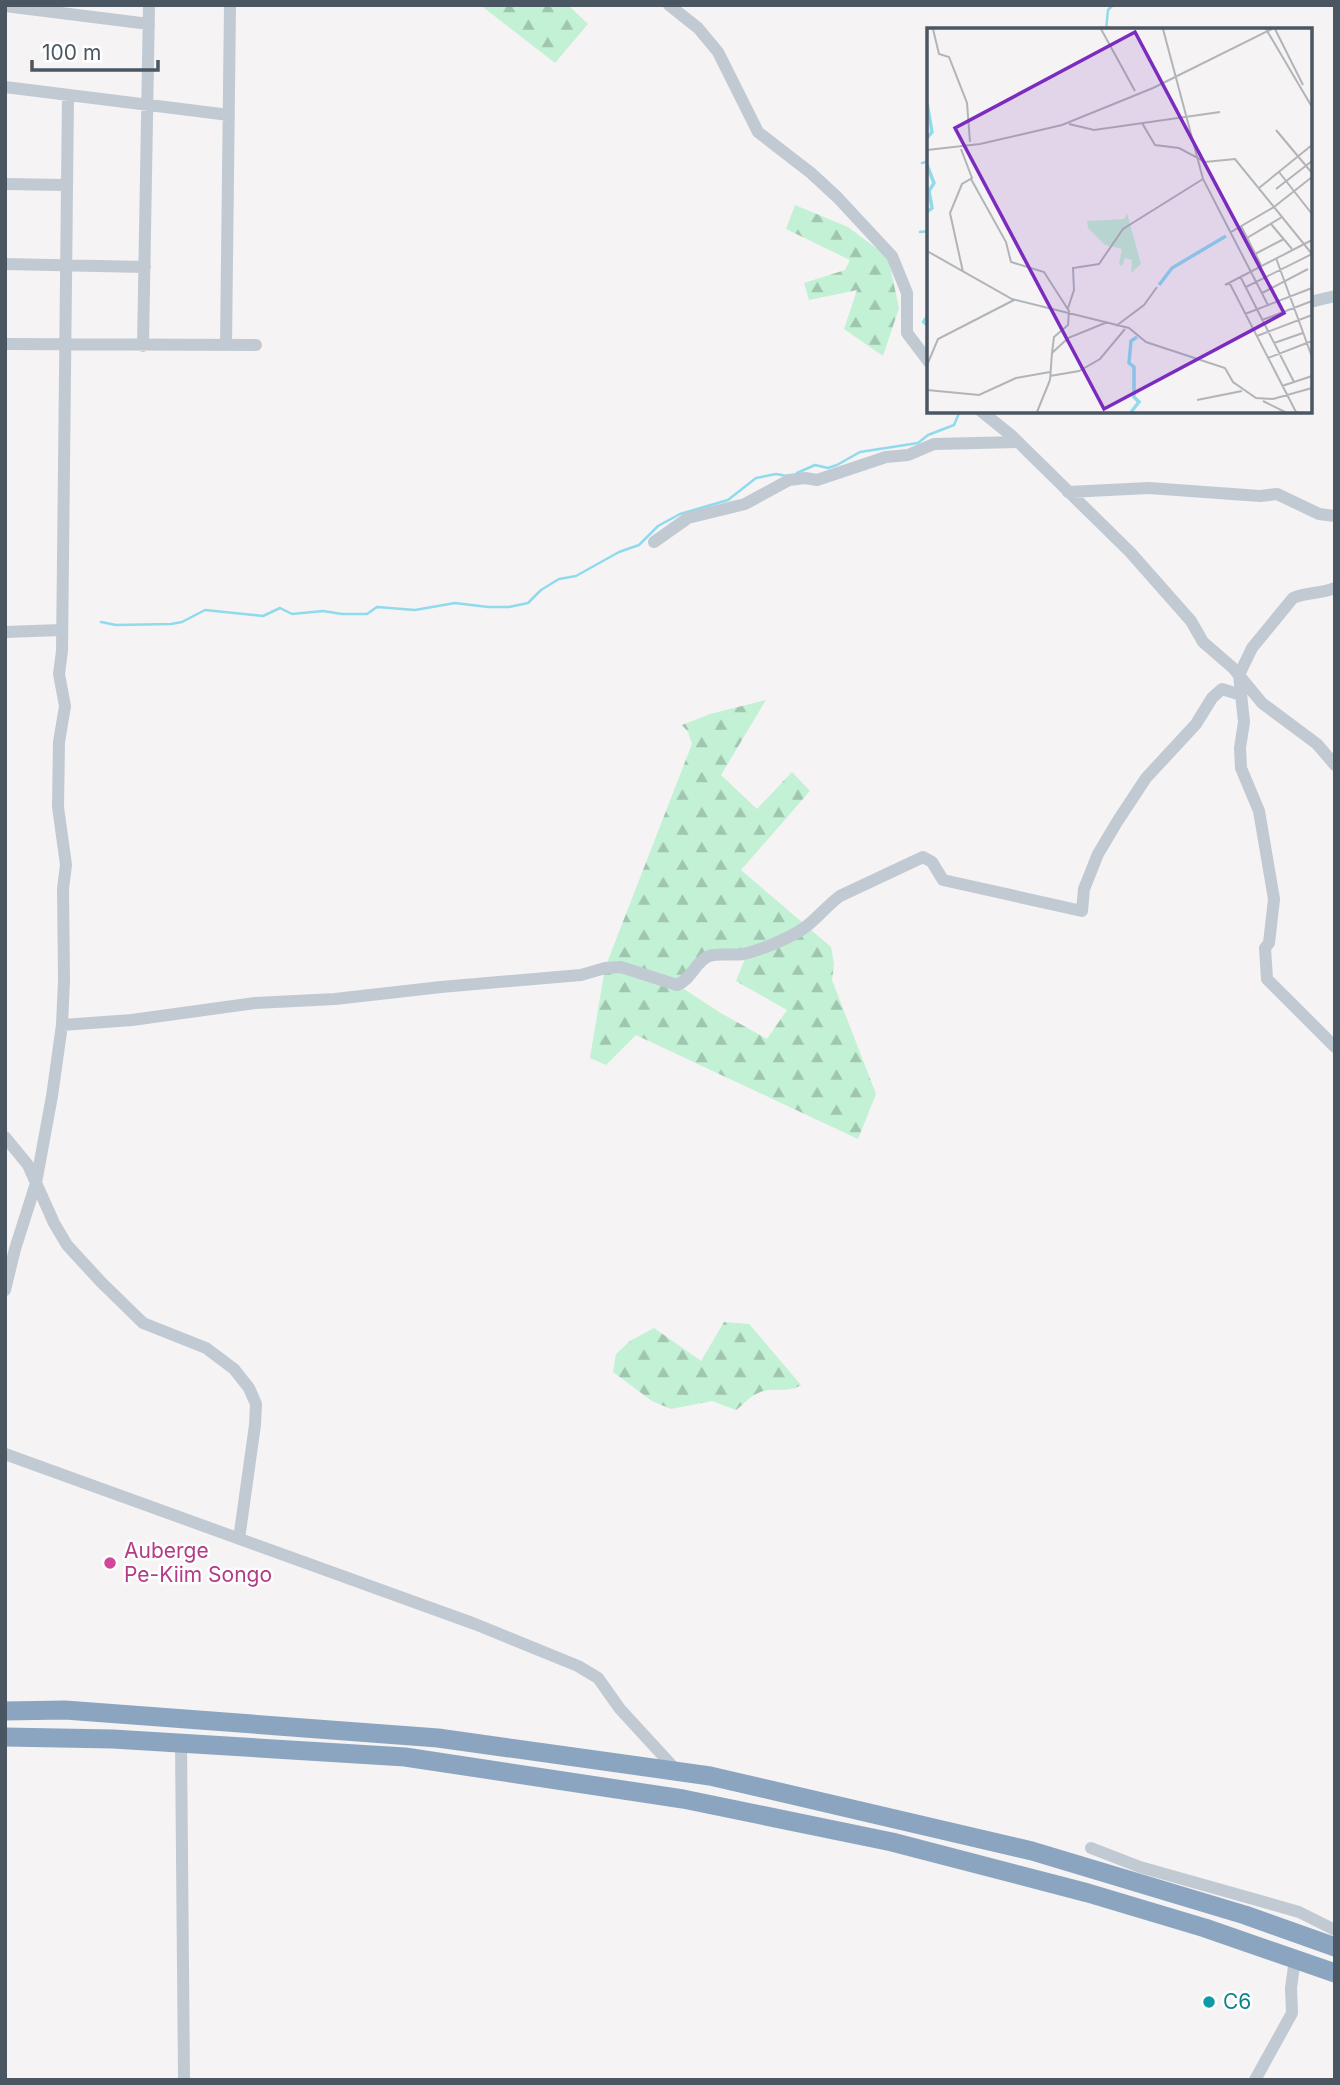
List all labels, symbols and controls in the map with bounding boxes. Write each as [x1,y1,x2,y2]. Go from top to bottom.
scale bar [32,28,158,72]
inset map [927,28,1312,413]
text: 100 m [42,40,101,65]
place label: Auberge Pe-Kiim Songo [124,1538,272,1587]
marker: Auberge Pe-Kiim Songo [102,1555,118,1571]
place label: C6 [1223,1989,1251,2014]
marker: C6 [1201,1994,1217,2010]

